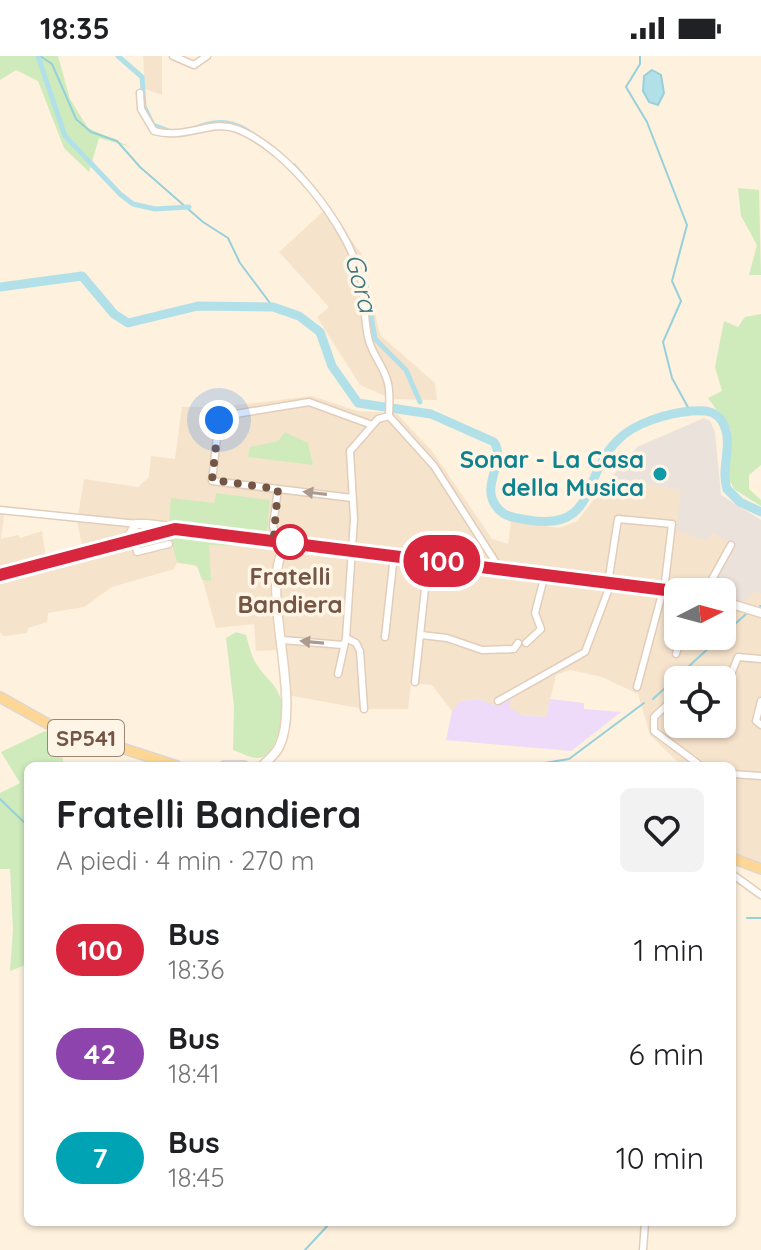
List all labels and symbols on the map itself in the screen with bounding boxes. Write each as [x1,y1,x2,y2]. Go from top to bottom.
water label: Gora [338,250,385,317]
your location [199,400,239,440]
place label: Sonar - La Casa della Musica [460,444,644,502]
marker: Sonar - La Casa della Musica [651,465,669,483]
one-way arrow [302,487,327,500]
marker: Fratelli Bandiera [273,525,307,559]
line badge: 100 [396,535,488,587]
place label: Fratelli Bandiera [237,561,343,619]
north arrow [664,578,736,650]
one-way arrow [300,635,325,648]
road number: SP541 [48,720,124,756]

